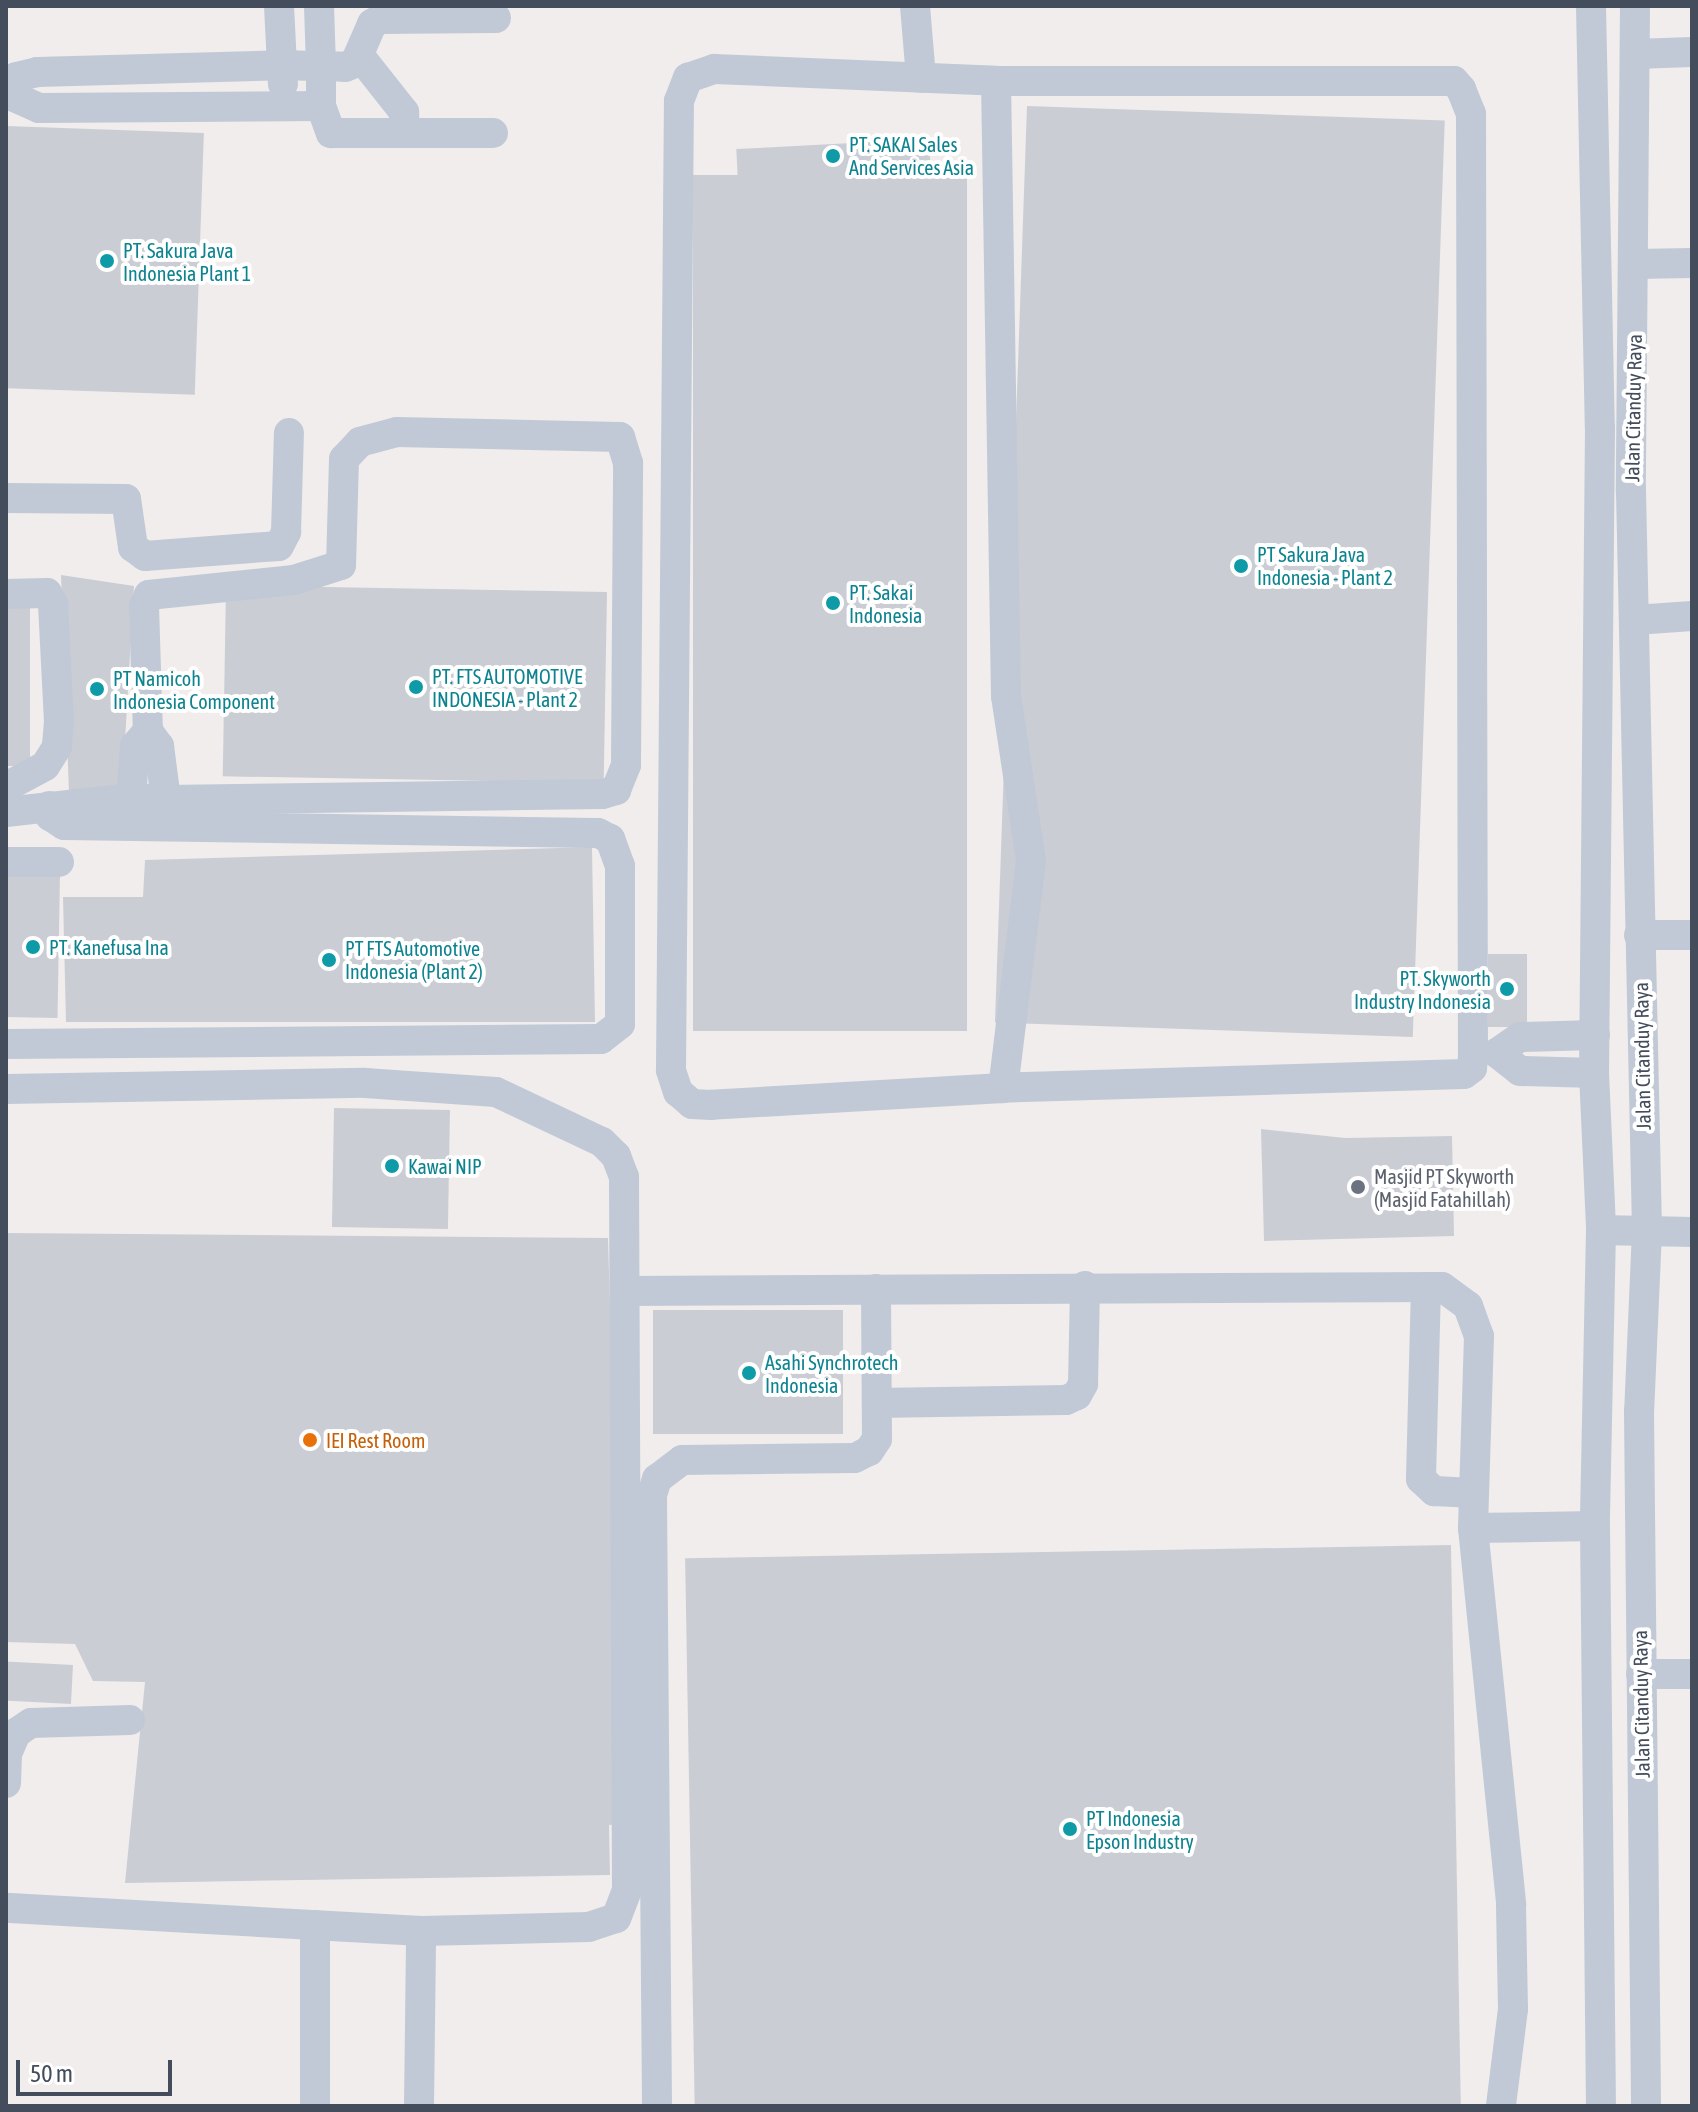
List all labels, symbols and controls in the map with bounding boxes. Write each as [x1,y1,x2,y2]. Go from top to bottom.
place label: PT. SAKAI Sales And Services Asia [849,132,974,179]
marker: PT. SAKAI Sales And Services Asia [824,147,842,165]
place label: PT. Sakura Java Indonesia Plant 1 [123,238,251,285]
marker: PT. Sakura Java Indonesia Plant 1 [98,252,116,270]
street label: Jalan Citanduy Raya [1620,334,1646,482]
place label: PT Sakura Java Indonesia - Plant 2 [1257,542,1393,589]
marker: PT Sakura Java Indonesia - Plant 2 [1232,557,1250,575]
place label: PT. Sakai Indonesia [849,580,922,627]
marker: PT. Sakai Indonesia [824,594,842,612]
place label: PT. FTS AUTOMOTIVE INDONESIA - Plant 2 [432,664,582,711]
place label: PT Namicoh Indonesia Component [113,666,275,713]
marker: PT. FTS AUTOMOTIVE INDONESIA - Plant 2 [407,678,425,696]
marker: PT Namicoh Indonesia Component [88,680,106,698]
place label: PT. Kanefusa Ina [49,935,169,959]
place label: PT FTS Automotive Indonesia (Plant 2) [345,936,483,983]
marker: PT. Kanefusa Ina [24,938,42,956]
marker: PT FTS Automotive Indonesia (Plant 2) [320,951,338,969]
place label: PT. Skyworth Industry Indonesia [1354,966,1491,1013]
marker: PT. Skyworth Industry Indonesia [1498,980,1516,998]
street label: Jalan Citanduy Raya [1629,982,1655,1130]
place label: Kawai NIP [408,1154,482,1178]
marker: Kawai NIP [383,1157,401,1175]
place label: Masjid PT Skyworth (Masjid Fatahillah) [1374,1164,1514,1211]
marker: Masjid PT Skyworth (Masjid Fatahillah) [1349,1178,1367,1196]
place label: Asahi Synchrotech Indonesia [765,1350,898,1397]
marker: Asahi Synchrotech Indonesia [740,1364,758,1382]
place label: IEI Rest Room [326,1428,425,1452]
marker: IEI Rest Room [301,1431,319,1449]
street label: Jalan Citanduy Raya [1628,1630,1654,1778]
place label: PT Indonesia Epson Industry [1086,1806,1194,1853]
marker: PT Indonesia Epson Industry [1061,1820,1079,1838]
scale bar [20,2044,176,2094]
text: 50 m [30,2060,73,2087]

